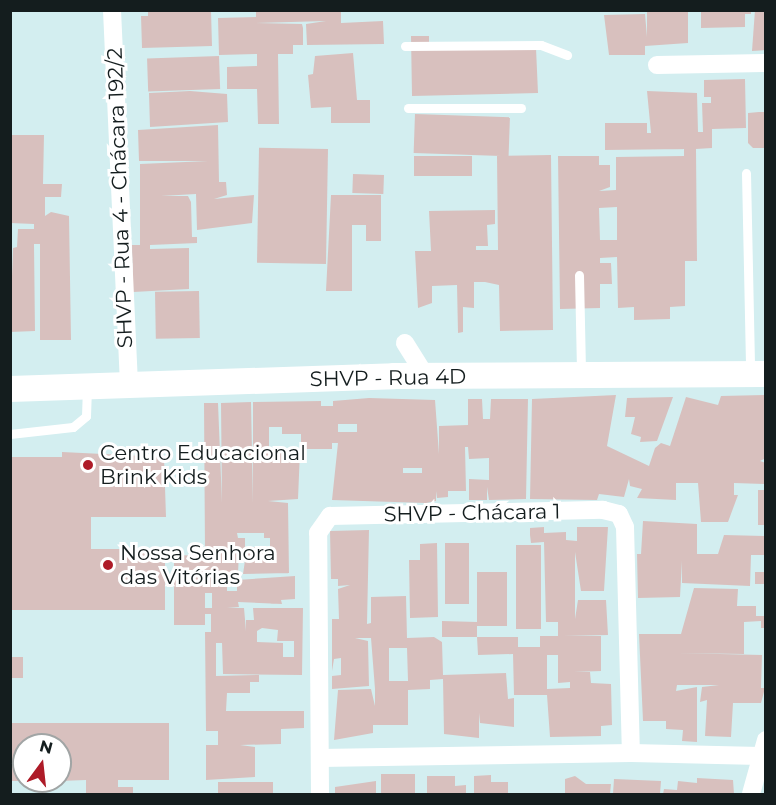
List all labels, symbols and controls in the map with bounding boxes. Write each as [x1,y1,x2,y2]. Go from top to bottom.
street label: SHVP - Rua 4 - Chácara 192/2 [102,47,138,349]
street label: SHVP - Rua 4D [310,364,466,392]
place label: Centro Educacional Brink Kids [100,440,306,490]
marker: Centro Educacional Brink Kids [81,458,95,472]
street label: SHVP - Chácara 1 [383,499,561,527]
place label: Nossa Senhora das Vitórias [120,540,276,590]
marker: Nossa Senhora das Vitórias [101,558,115,572]
north arrow [12,733,72,793]
text: N [38,736,55,758]

